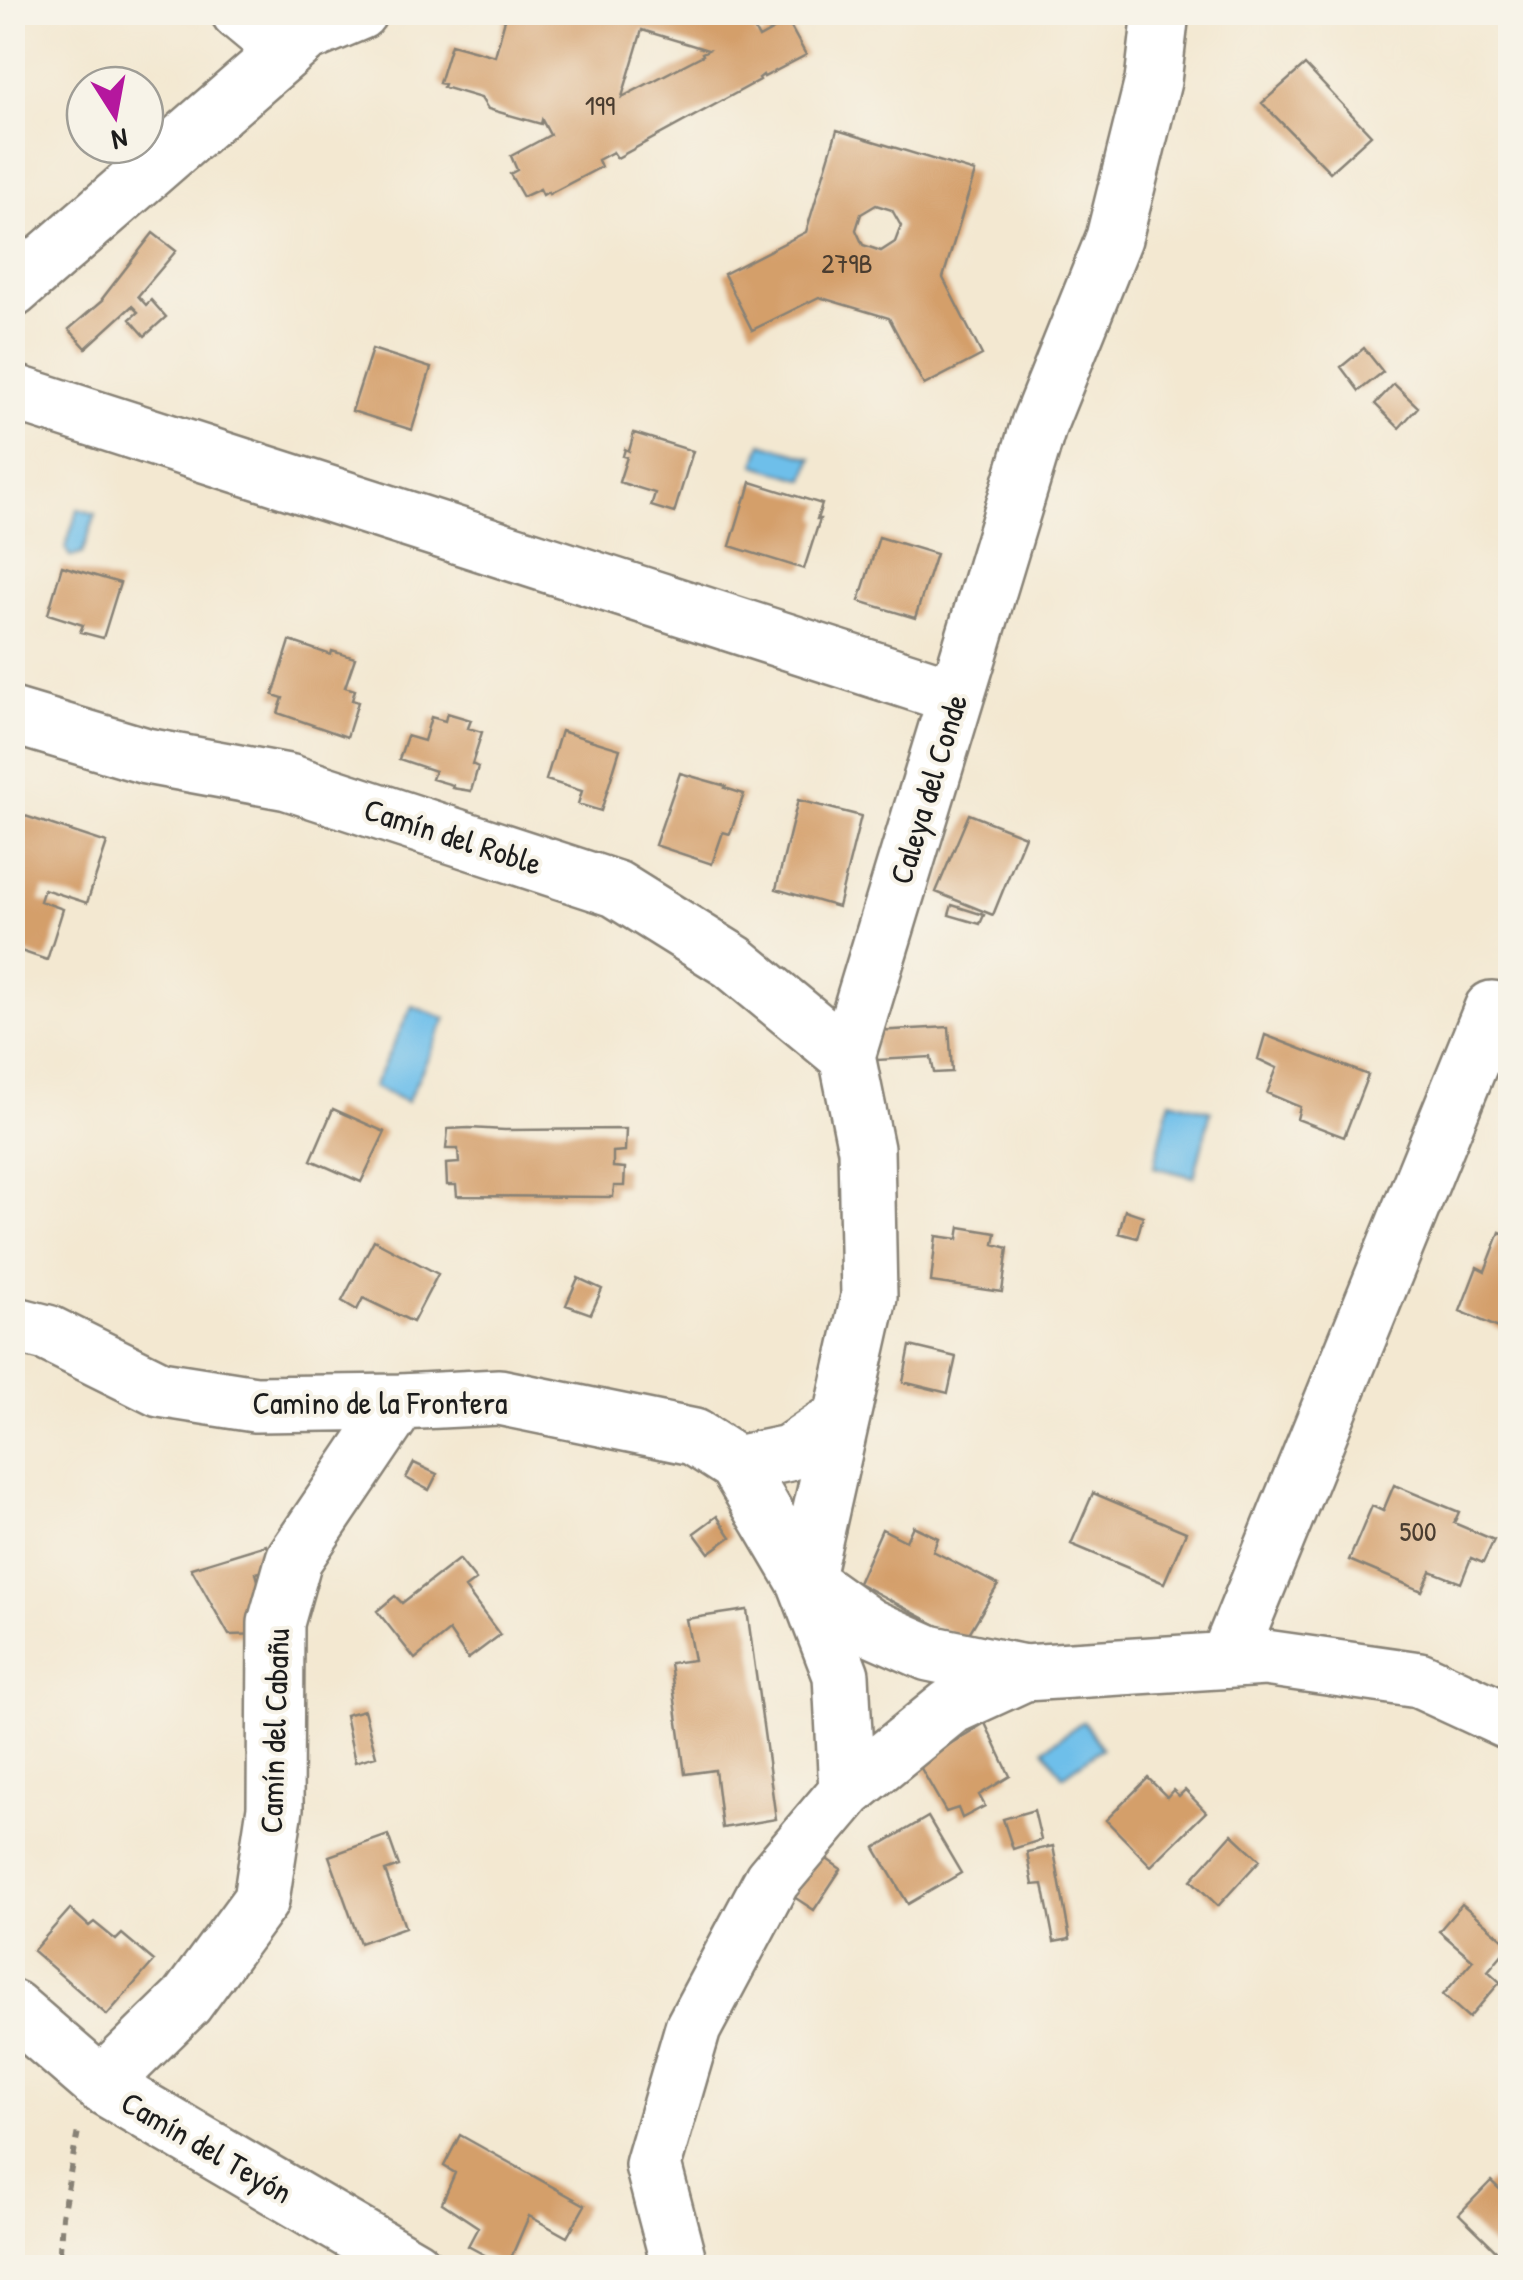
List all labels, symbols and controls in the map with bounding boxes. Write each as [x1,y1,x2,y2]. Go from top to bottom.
north arrow [65,65,165,165]
house number: 199 [585,86,615,124]
text: N [109,119,131,160]
house number: 279B [821,244,873,282]
street label: Caleya del Conde [879,689,977,889]
street label: Camín del Roble [359,787,547,885]
street label: Camino de la Frontera [252,1381,508,1424]
house number: 500 [1400,1512,1436,1550]
street label: Camín del Cabañu [249,1628,299,1834]
street label: Camín del Teyón [114,2081,300,2213]

